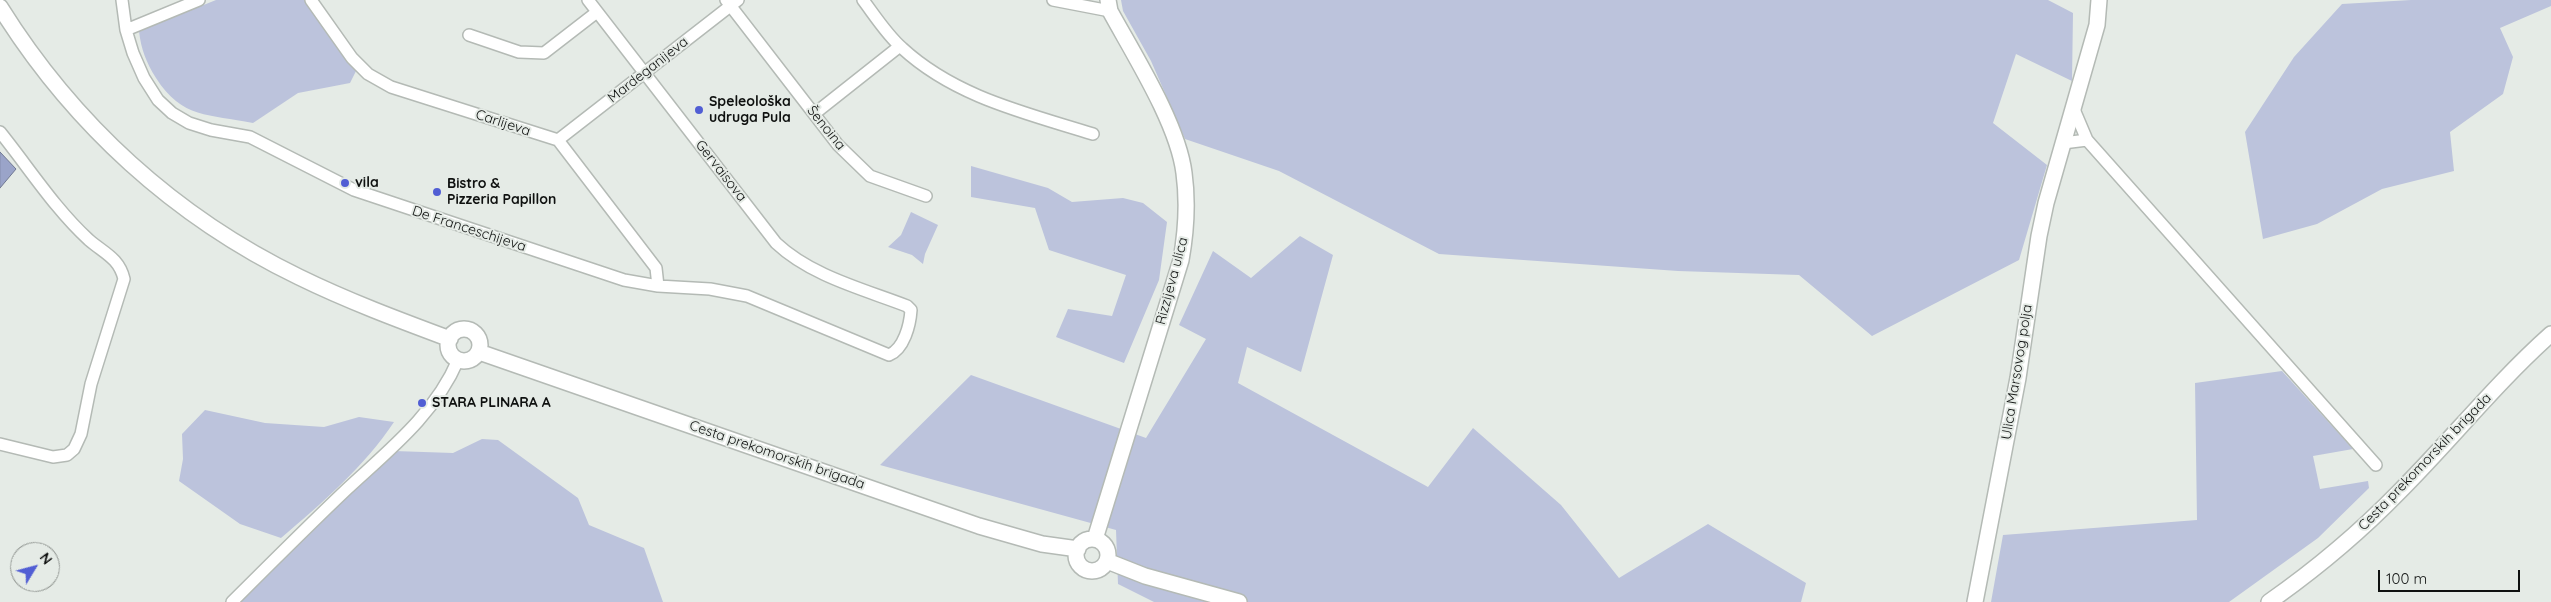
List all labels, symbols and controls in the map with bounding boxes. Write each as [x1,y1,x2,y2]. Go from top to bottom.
street label: Mardeganijeva [605,33,691,107]
place label: Speleološka udruga Pula [709,94,791,126]
street label: Šenoina [803,103,849,153]
marker: Speleološka udruga Pula [693,104,705,116]
street label: Carlijeva [473,106,533,140]
street label: Gervaisova [692,137,750,205]
place label: vila [355,175,379,191]
place label: Bistro & Pizzeria Papillon [447,176,556,208]
marker: vila [339,177,351,189]
marker: Bistro & Pizzeria Papillon [431,186,443,198]
street label: De Franceschijeva [410,203,528,255]
street label: Rizzijeva ulica [1152,235,1192,327]
street label: Ulica Marsovog polja [1998,303,2036,441]
street label: Cesta prekomorskih brigada [2355,390,2495,534]
place label: STARA PLINARA A [432,395,551,411]
marker: STARA PLINARA A [416,397,428,409]
street label: Cesta prekomorskih brigada [687,417,867,493]
north arrow [10,542,60,592]
text: N [36,549,56,568]
scale bar [2381,560,2524,592]
text: 100 m [2386,569,2427,588]

